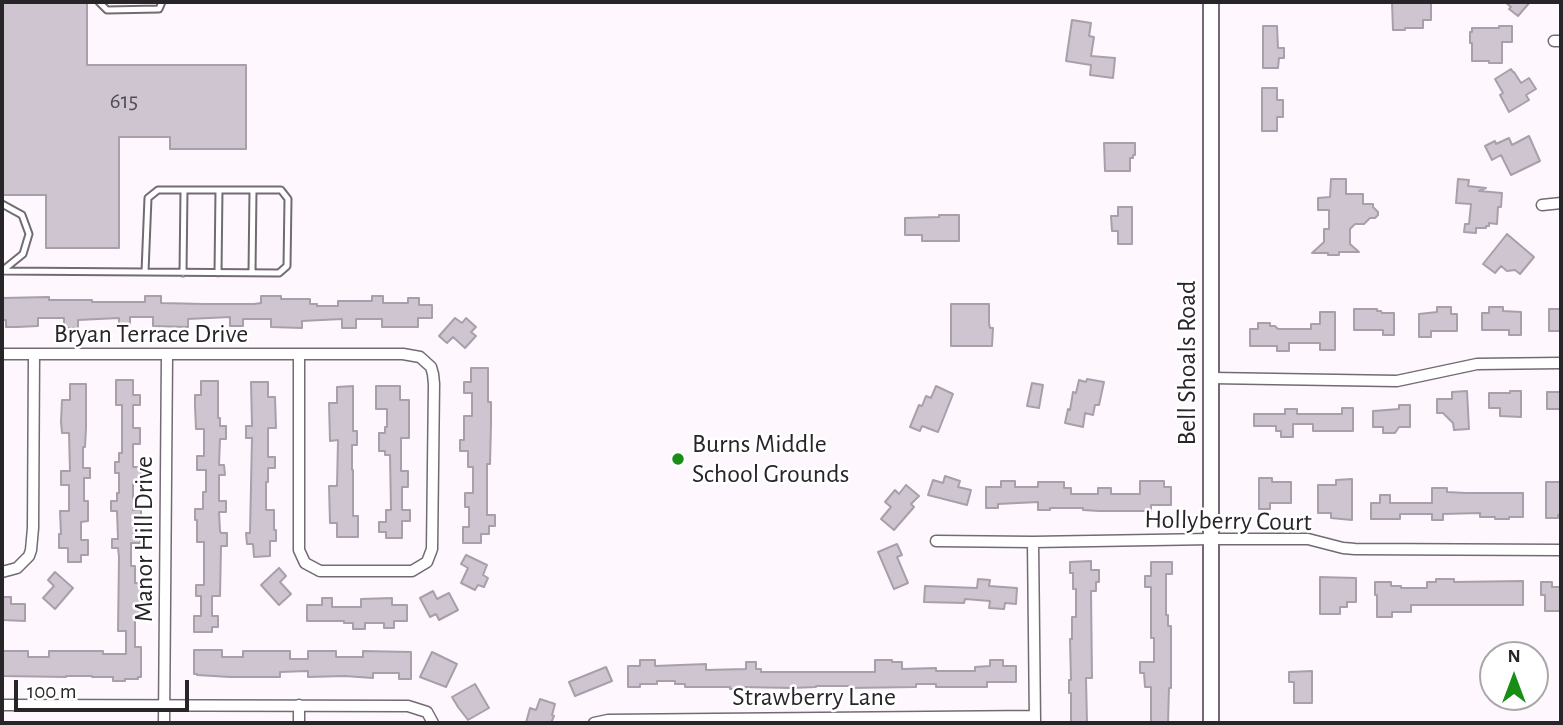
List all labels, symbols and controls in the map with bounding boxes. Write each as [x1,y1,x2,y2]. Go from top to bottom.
house number: 615 [110,87,138,115]
street label: Bell Shoals Road [1171,280,1203,446]
street label: Bryan Terrace Drive [54,318,248,350]
place label: Burns Middle School Grounds [692,428,849,490]
marker: Burns Middle School Grounds [670,451,686,467]
street label: Manor Hill Drive [128,456,160,622]
street label: Hollyberry Court [1144,504,1312,538]
north arrow [1479,641,1549,711]
text: N [1507,647,1521,666]
scale bar [18,666,192,710]
text: 100 m [27,681,77,702]
street label: Strawberry Lane [732,681,896,713]

